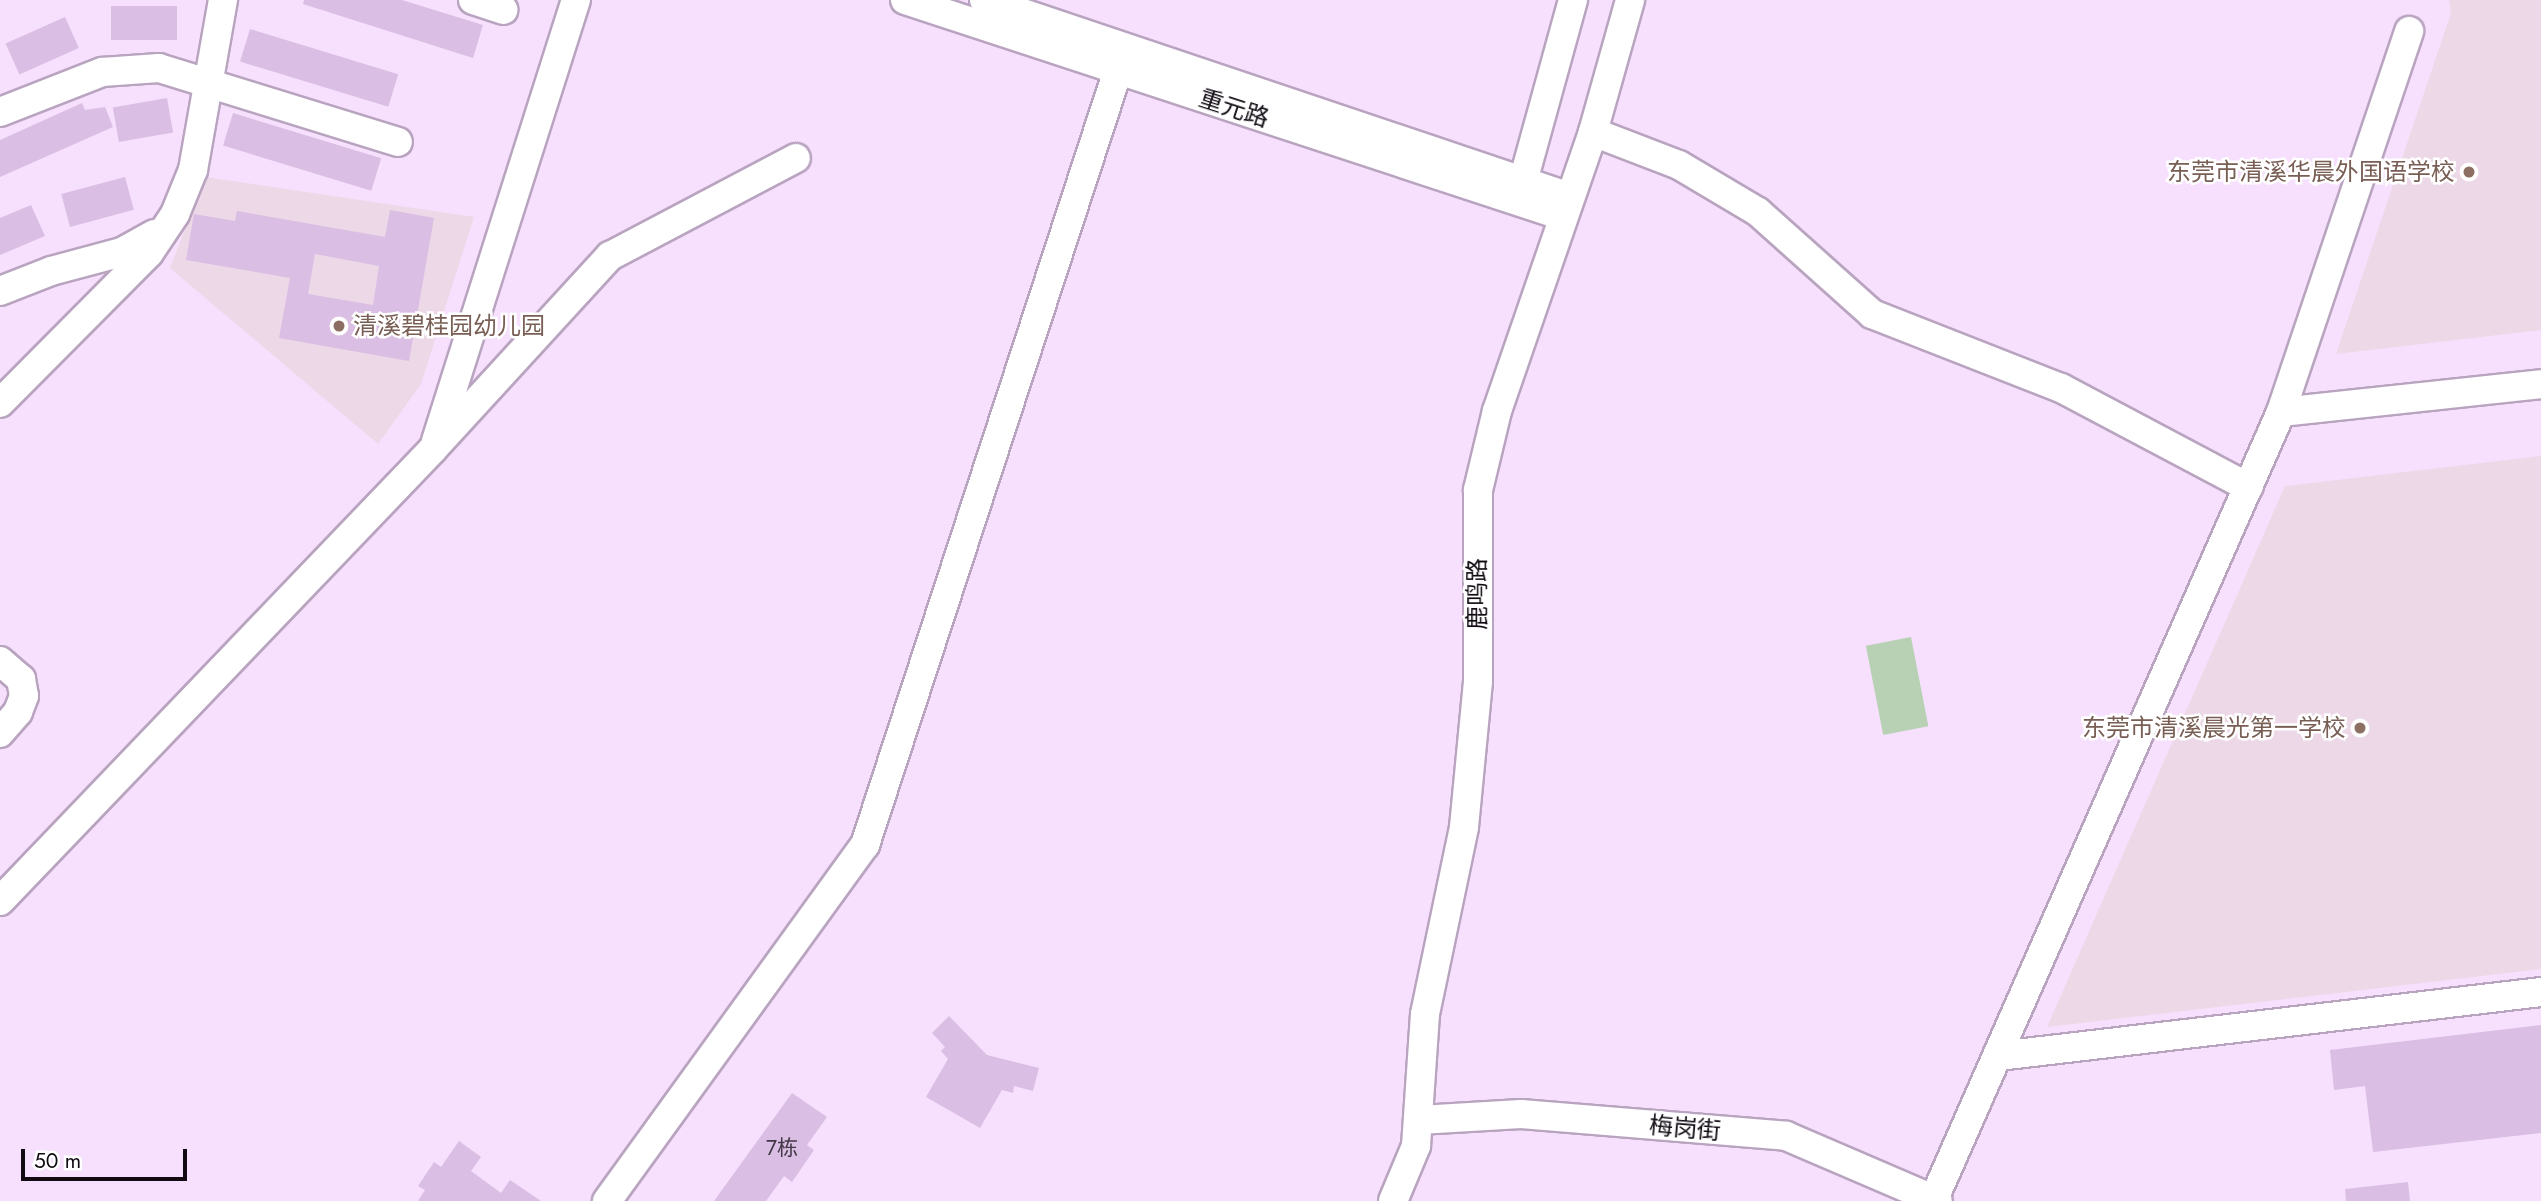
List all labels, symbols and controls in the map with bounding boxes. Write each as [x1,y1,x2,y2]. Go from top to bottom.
street label: 重元路 [1195,83,1273,133]
place label: 东莞市清溪华晨外国语学校 [2167,158,2455,186]
marker: 东莞市清溪华晨外国语学校 [2461,164,2477,180]
place label: 清溪碧桂园幼儿园 [353,312,545,340]
marker: 清溪碧桂园幼儿园 [331,318,347,334]
street label: 鹿鸣路 [1463,558,1491,630]
place label: 东莞市清溪晨光第一学校 [2082,714,2346,742]
marker: 东莞市清溪晨光第一学校 [2352,720,2368,736]
street label: 梅岗街 [1648,1111,1722,1145]
scale bar [24,1134,191,1178]
house number: 7栋 [766,1135,798,1161]
text: 50 m [34,1146,81,1176]

